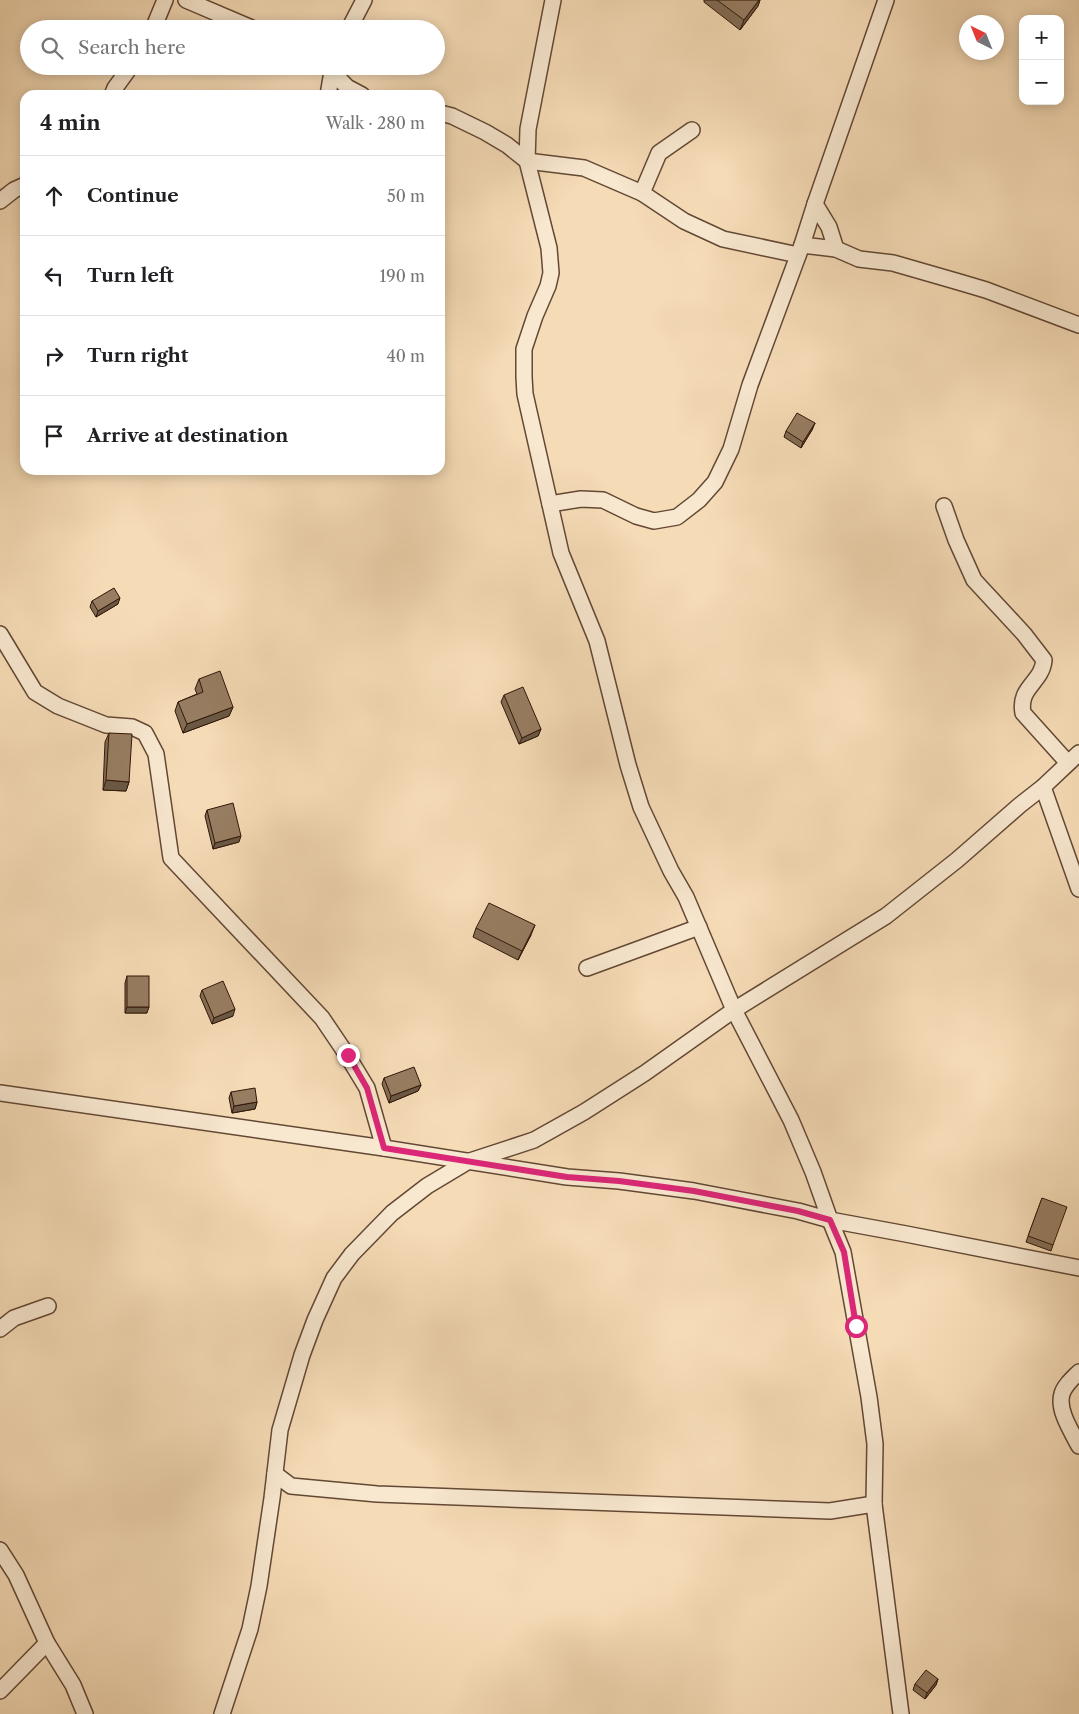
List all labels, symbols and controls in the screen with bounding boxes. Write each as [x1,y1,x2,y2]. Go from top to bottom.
north arrow [959,15,1004,60]
map controls [1019,15,1064,105]
button: + [1019,15,1064,60]
search box [20,20,445,75]
icon: search [38,34,66,62]
text: Search here [78,36,186,59]
button: − [1019,60,1064,105]
text: 4 min [40,110,101,135]
text: Walk · 280 m [326,113,425,133]
icon: ahead [40,182,68,210]
text: Continue [87,184,179,207]
text: 50 m [387,186,425,206]
icon: left [40,262,68,290]
text: Turn left [87,264,174,287]
text: 190 m [380,266,425,286]
icon: right [40,342,68,370]
text: Turn right [87,344,188,367]
text: 40 m [386,346,425,366]
icon: arrive [40,422,68,450]
text: Arrive at destination [87,424,288,447]
route end [337,1044,360,1067]
route start [845,1315,868,1338]

